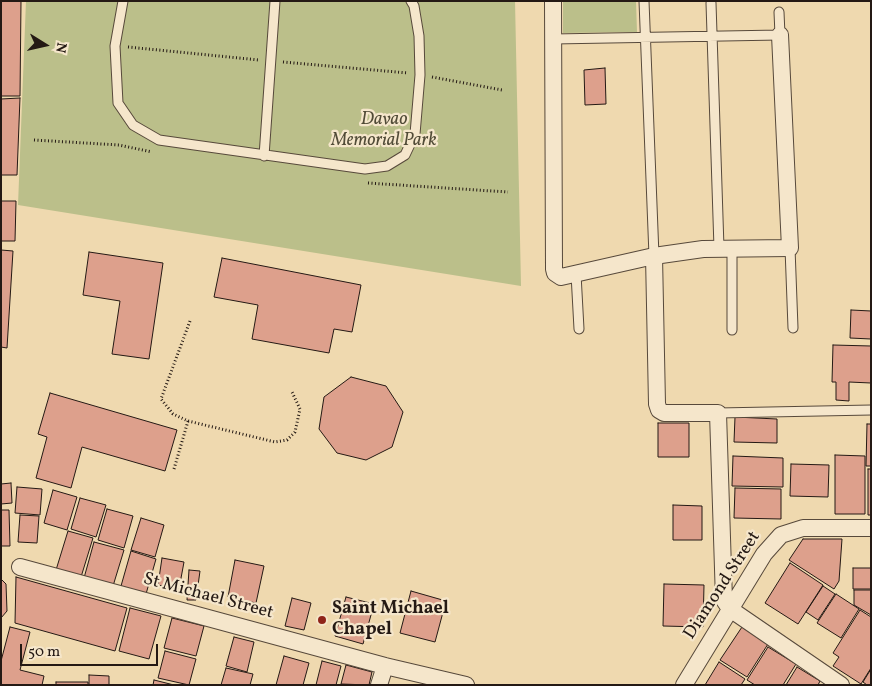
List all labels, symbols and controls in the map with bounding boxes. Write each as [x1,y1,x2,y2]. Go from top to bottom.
north arrow [20,20,70,70]
text: N [50,41,71,54]
park label: Davao Memorial Park [331,110,437,152]
street label: Diamond Street [680,528,766,644]
street label: St Michael Street [140,569,276,625]
place label: Saint Michael Chapel [332,599,449,642]
marker: Saint Michael Chapel [316,614,328,626]
scale bar [22,634,160,666]
text: 50 m [28,642,60,663]

